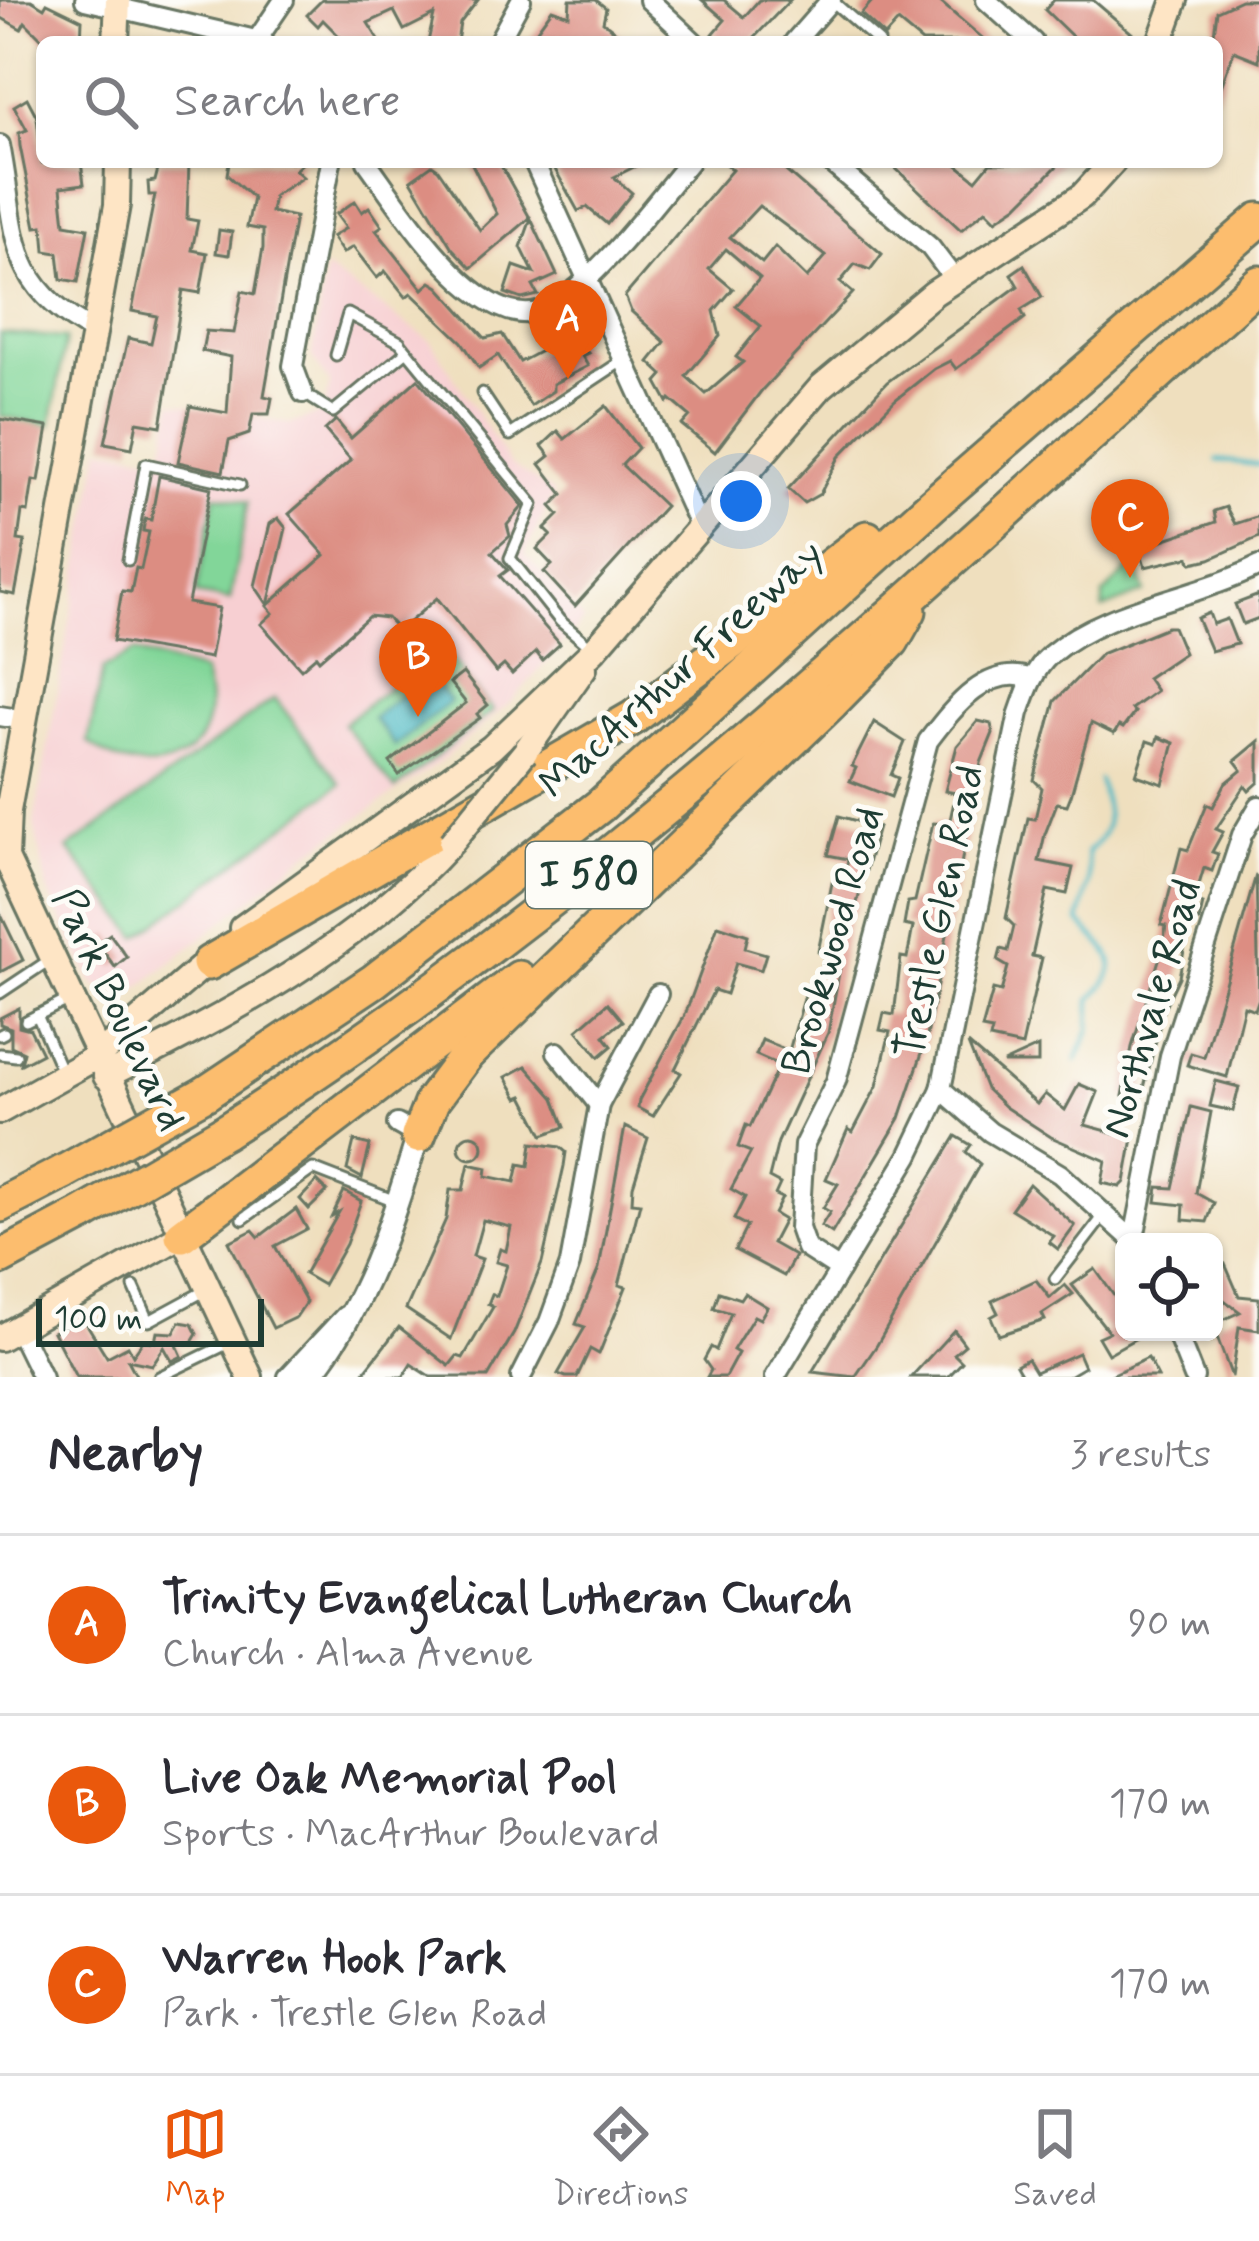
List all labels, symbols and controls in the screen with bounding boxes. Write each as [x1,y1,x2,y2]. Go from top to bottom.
search box [36,36,1223,168]
icon: search [78,69,144,135]
text: Search here [174,73,401,132]
pin: A [529,280,607,379]
your location [711,471,771,531]
pin: C [1091,479,1169,578]
street label: MacArthur Freeway [528,528,836,812]
pin: B [379,618,457,717]
street label: Trestle Glen Road [883,760,999,1064]
street label: Brookwood Road [770,801,898,1081]
road number: I 580 [526,842,652,908]
street label: Northvale Road [1090,873,1216,1145]
street label: Park Boulevard [38,880,198,1140]
map controls [1115,1233,1223,1341]
button: locate [1115,1233,1223,1341]
scale bar [36,1293,264,1346]
text: 100 m [54,1298,143,1342]
text: Nearby [48,1422,203,1488]
text: 3 results [1070,1430,1211,1481]
text: Trinity Evangelical Lutheran Church [162,1570,852,1629]
text: A [74,1599,100,1650]
text: 90 m [1128,1599,1211,1650]
text: Church · Alma Avenue [162,1629,533,1680]
text: Live Oak Memorial Pool [162,1750,617,1809]
text: B [75,1779,99,1830]
text: 170 m [1109,1779,1211,1830]
text: Sports · MacArthur Boulevard [162,1809,659,1860]
text: Warren Hook Park [162,1930,506,1989]
text: C [73,1959,101,2010]
text: 170 m [1109,1959,1211,2010]
text: Park · Trestle Glen Road [162,1989,547,2040]
tab: Map [162,2101,228,2217]
tab: Directions [553,2101,689,2217]
tab: Saved [1013,2101,1097,2217]

